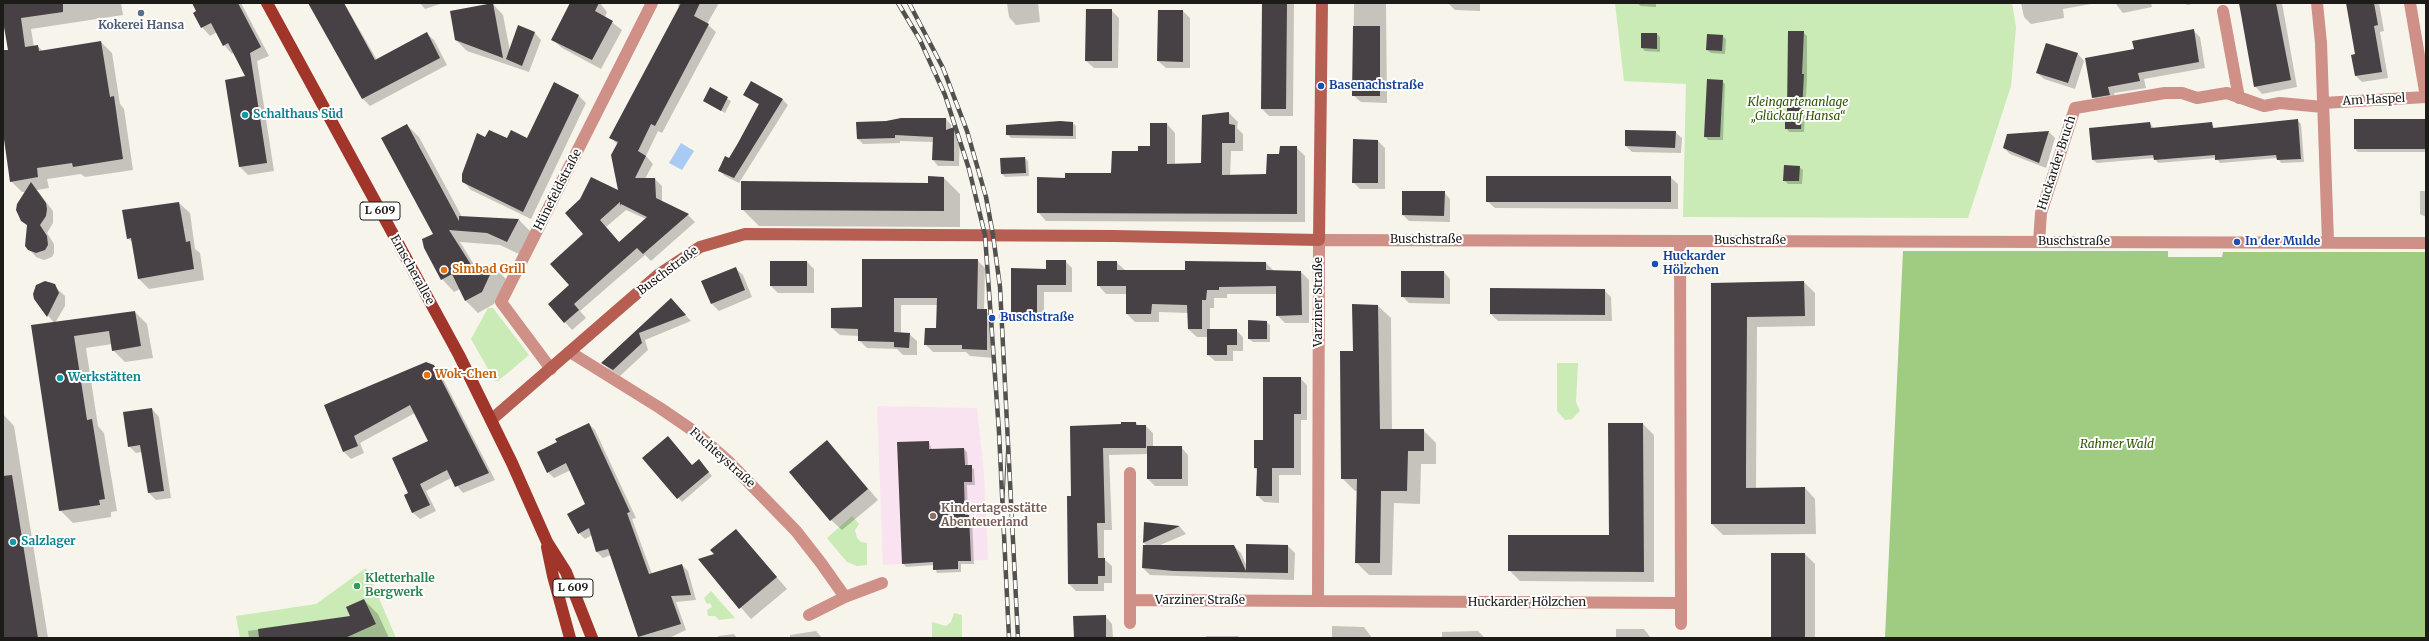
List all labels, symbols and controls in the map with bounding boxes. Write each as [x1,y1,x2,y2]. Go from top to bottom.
marker: Kokerei Hansa [136,8,146,18]
place label: Kokerei Hansa [98,19,184,33]
place label: Basenachstraße [1329,79,1424,93]
marker: Basenachstraße [1316,81,1326,91]
street label: Am Haspel [2342,91,2406,109]
park label: Kleingartenanlage „Glückauf Hansa“ [1748,96,1848,124]
place label: Schalthaus Süd [253,108,343,122]
marker: Schalthaus Süd [240,110,250,120]
street label: Huckarder Bruch [2035,114,2079,212]
street label: Hünefeldstraße [531,147,585,233]
road number: L 609 [360,202,400,220]
street label: Emscherallee [387,233,437,307]
street label: Buschstraße [1390,233,1462,247]
street label: Buschstraße [1714,234,1786,248]
street label: Buschstraße [2038,235,2110,249]
place label: In der Mulde [2245,235,2320,249]
marker: In der Mulde [2232,237,2242,247]
street label: Buschstraße [635,244,701,298]
place label: Huckarder Hölzchen [1663,250,1726,278]
street label: Varziner Straße [1312,257,1326,347]
marker: Huckarder Hölzchen [1650,259,1660,269]
place label: Simbad Grill [452,263,526,277]
marker: Simbad Grill [439,265,449,275]
place label: Buschstraße [1000,311,1074,325]
marker: Buschstraße [987,313,997,323]
place label: Wok-Chen [435,368,497,382]
marker: Wok-Chen [422,370,432,380]
place label: Werkstätten [68,371,141,385]
marker: Werkstätten [55,373,65,383]
street label: Fuchteystraße [687,425,757,491]
park label: Rahmer Wald [2080,438,2154,452]
place label: Kindertagesstätte Abenteuerland [941,502,1047,530]
marker: Kindertagesstätte Abenteuerland [928,511,938,521]
place label: Salzlager [21,535,76,549]
marker: Salzlager [8,537,18,547]
place label: Kletterhalle Bergwerk [365,572,435,600]
road number: L 609 [553,579,593,597]
marker: Kletterhalle Bergwerk [352,581,362,591]
street label: Varziner Straße [1155,594,1245,608]
street label: Huckarder Hölzchen [1468,596,1586,610]

